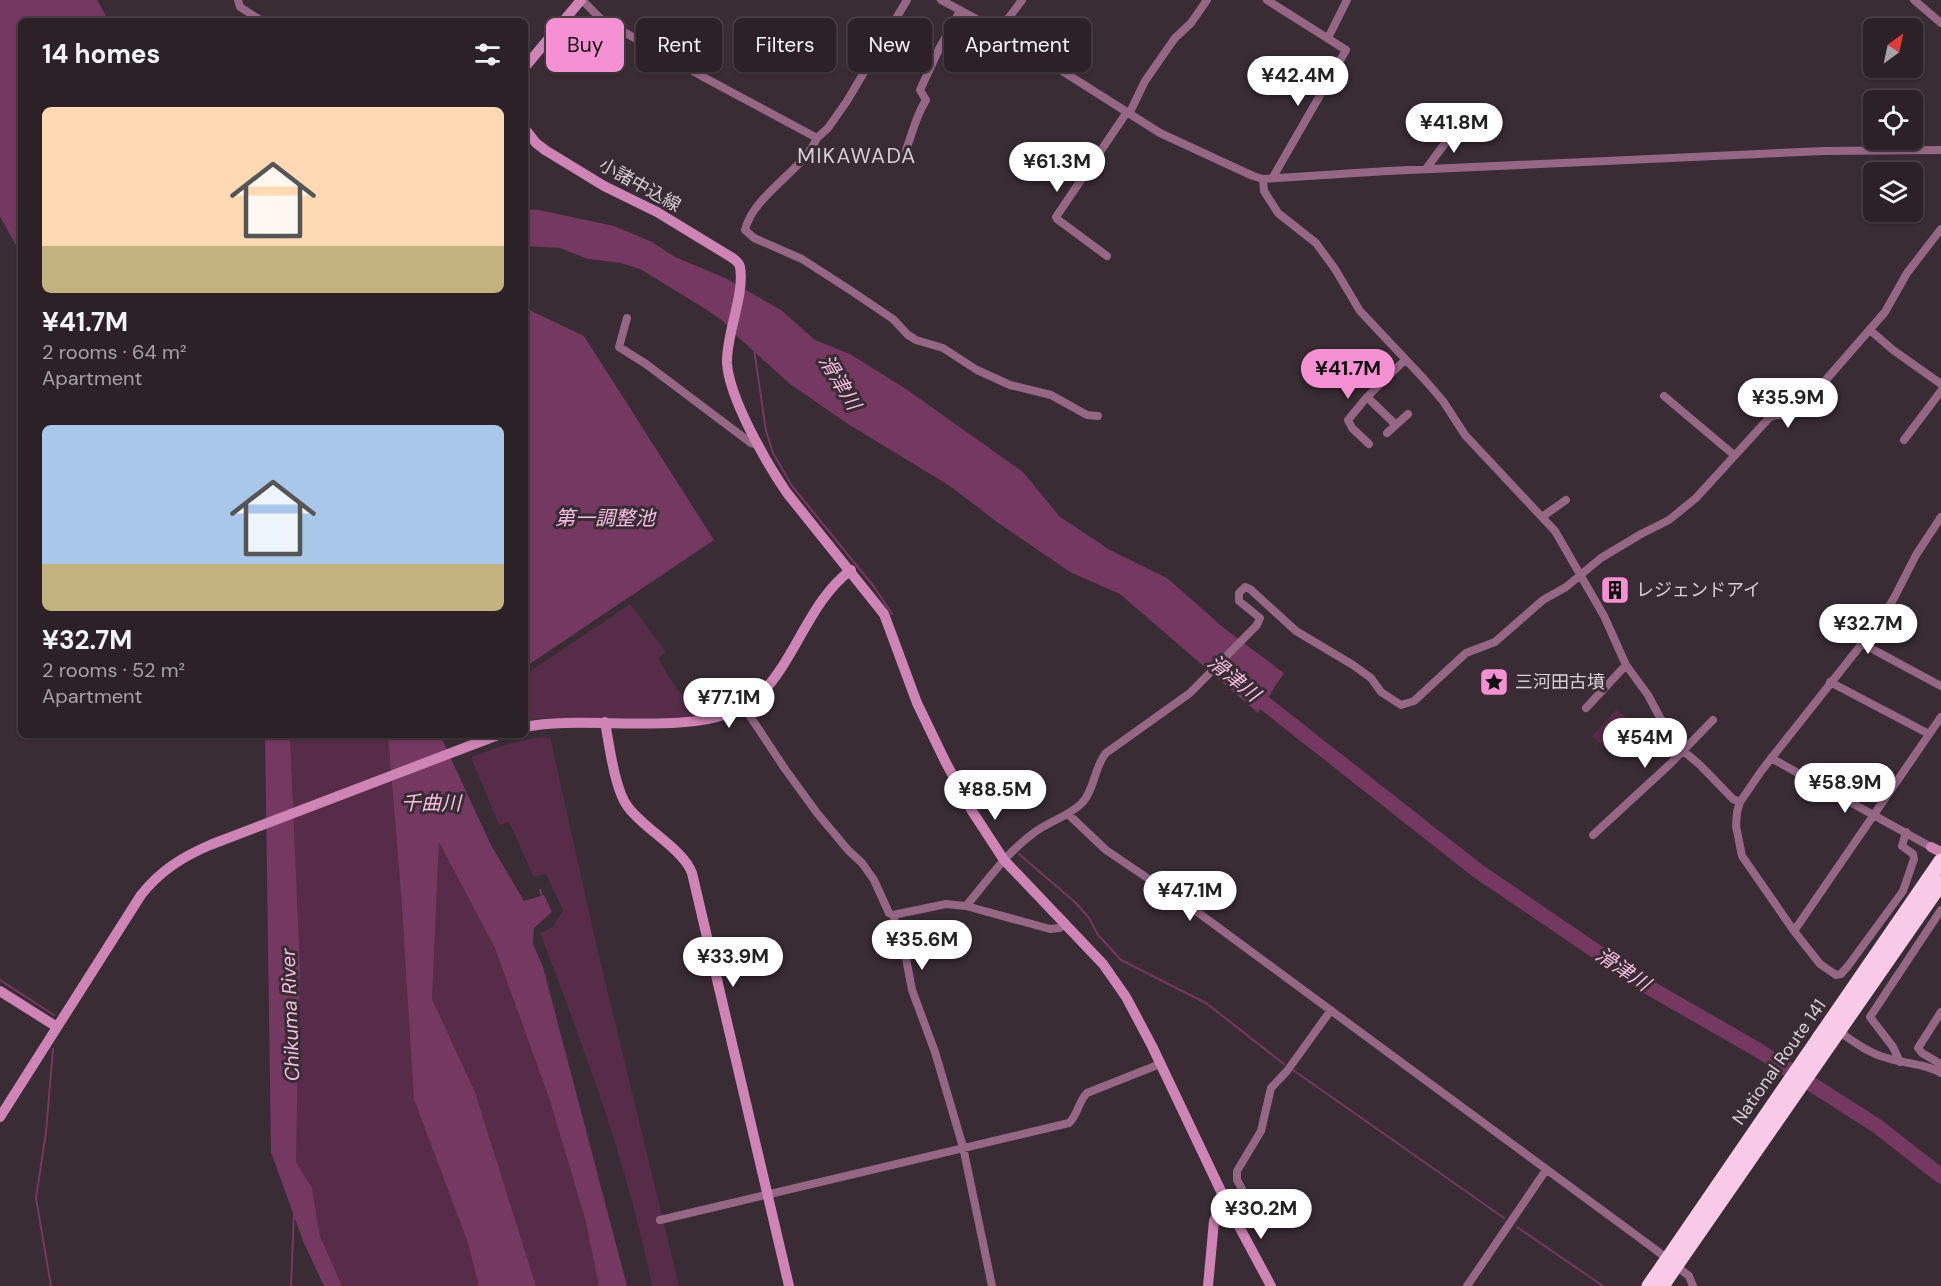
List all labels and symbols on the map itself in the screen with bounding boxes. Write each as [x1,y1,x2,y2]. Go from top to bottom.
north arrow [1863,18,1923,78]
pin: ¥42.4M [1249,56,1347,107]
pin: ¥41.8M [1405,103,1503,154]
district label: MIKAWADA [797,142,917,170]
pin: ¥61.3M [1008,142,1106,193]
street label: 小諸中込線 [595,153,685,217]
pin: ¥41.7M [1299,349,1397,400]
water label: 滑津川 [813,350,868,416]
pin: ¥35.9M [1739,378,1837,429]
water label: 第一調整池 [555,505,657,531]
building icon: レジェンドアイ [1599,574,1631,606]
place label: レジェンドアイ [1636,578,1761,602]
pin: ¥32.7M [1819,604,1917,655]
water label: 滑津川 [1203,649,1267,708]
place icon: 三河田古墳 [1478,666,1510,698]
place label: 三河田古墳 [1515,670,1605,694]
pin: ¥77.1M [680,678,778,729]
pin: ¥54M [1609,718,1681,769]
pin: ¥58.9M [1796,763,1894,814]
pin: ¥88.5M [946,770,1044,821]
water label: 千曲川 [401,790,463,816]
pin: ¥47.1M [1141,871,1239,922]
pin: ¥35.6M [873,920,971,971]
pin: ¥33.9M [684,937,782,988]
water label: 滑津川 [1591,941,1657,998]
water label: Chikuma River [275,948,305,1082]
street label: National Route 141 [1727,994,1831,1130]
pin: ¥30.2M [1212,1189,1310,1240]

